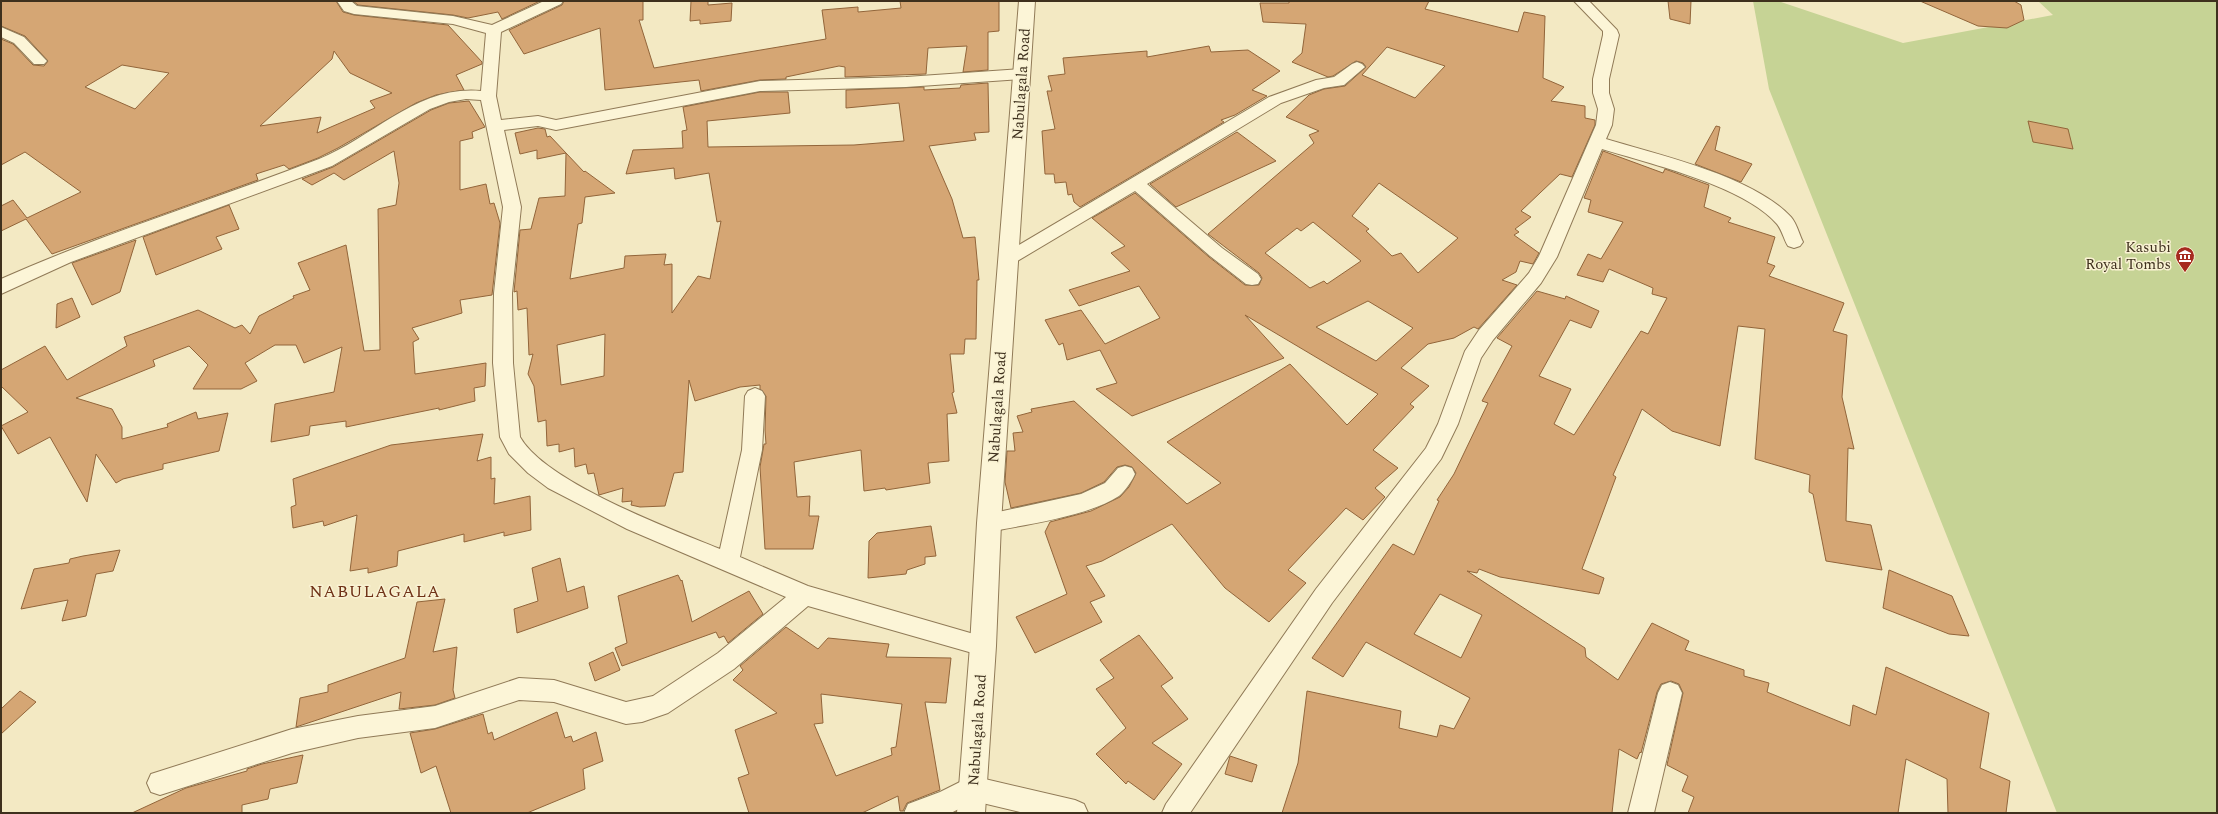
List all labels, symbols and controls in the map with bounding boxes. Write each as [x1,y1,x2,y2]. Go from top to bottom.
street label: Nabulagala Road [1006,27,1037,141]
place label: Kasubi Royal Tombs [2085,236,2171,276]
museum icon: Kasubi Royal Tombs [2174,245,2196,273]
street label: Nabulagala Road [982,350,1013,464]
district label: NABULAGALA [309,579,441,605]
street label: Nabulagala Road [962,673,993,787]

